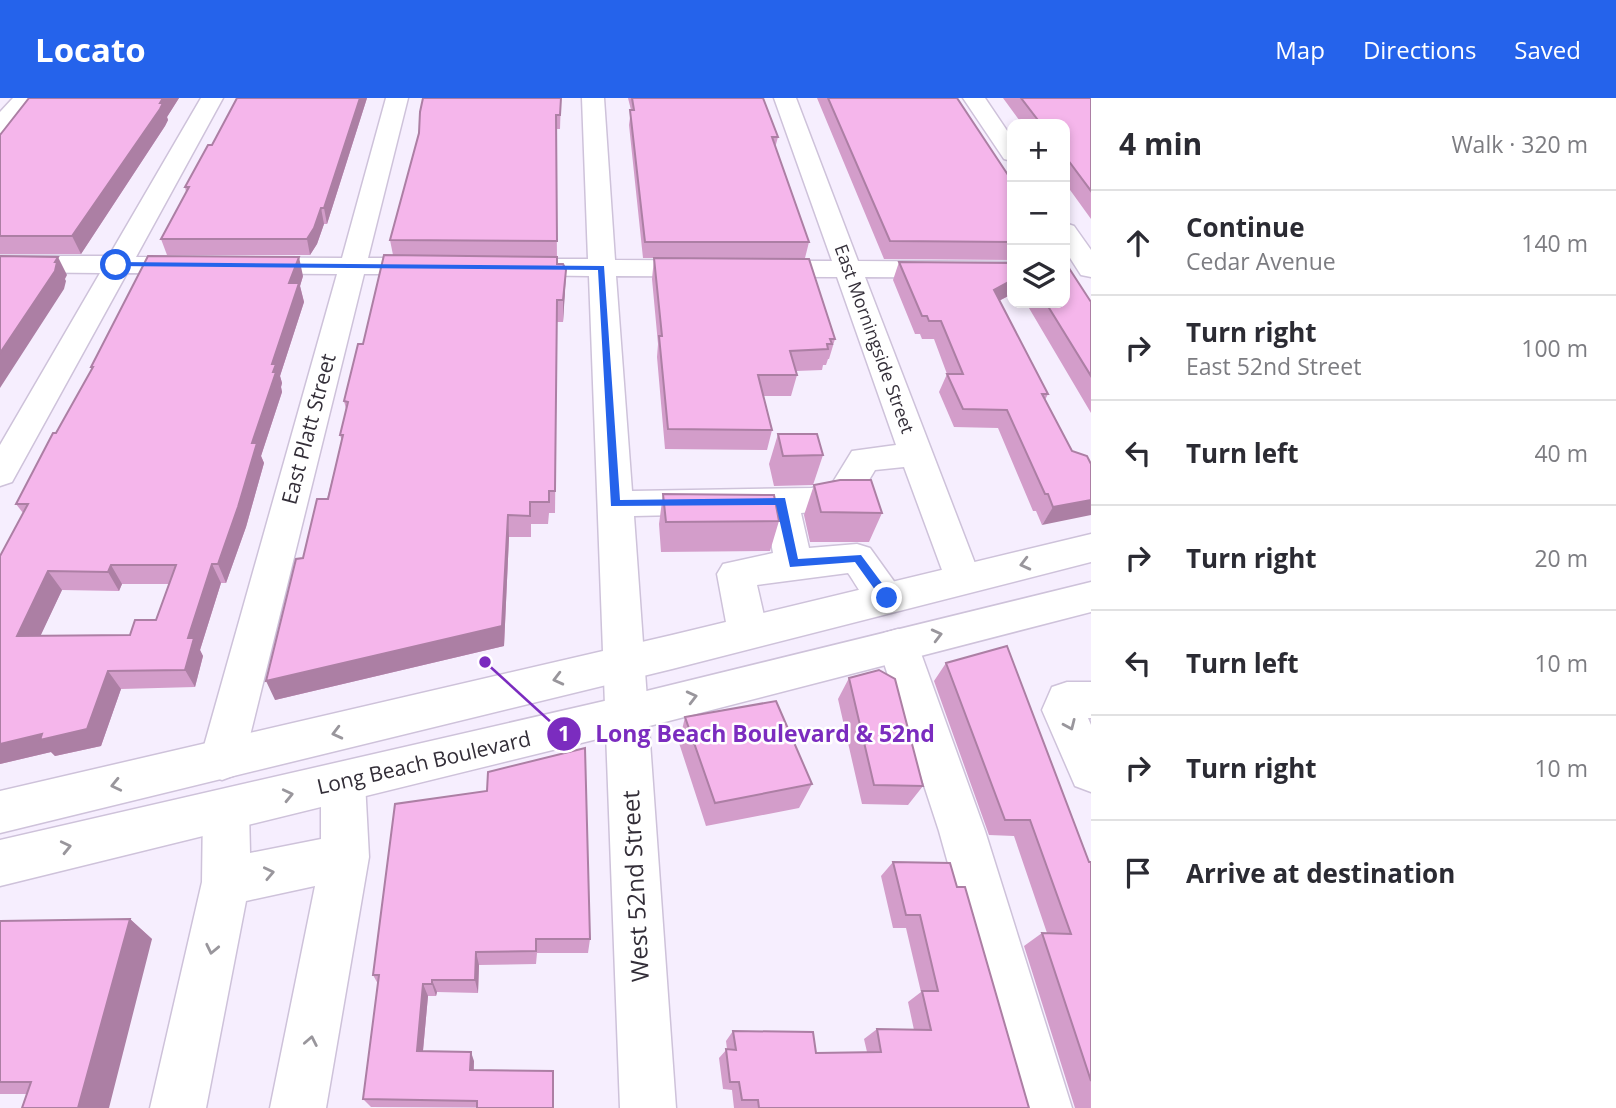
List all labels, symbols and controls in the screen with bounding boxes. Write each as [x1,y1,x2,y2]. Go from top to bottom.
text: Locato [35,27,146,72]
text: Map [1275,33,1325,66]
text: Directions [1363,33,1476,66]
text: Saved [1514,33,1581,66]
map controls [1007,119,1070,308]
button: + [1007,119,1070,182]
text: 4 min [1119,123,1202,164]
text: Walk · 320 m [1451,128,1588,160]
button: − [1007,182,1070,245]
text: Continue [1186,209,1305,245]
icon: ahead [1119,224,1157,262]
text: 140 m [1521,227,1588,259]
street label: East Morningside Street [830,241,920,437]
button: layers [1007,245,1070,308]
text: Cedar Avenue [1186,245,1336,277]
route start [100,249,131,280]
text: Turn right [1186,314,1317,350]
icon: right [1119,329,1157,367]
text: 100 m [1521,332,1588,364]
street label: East Platt Street [274,350,342,507]
text: East 52nd Street [1186,350,1361,382]
icon: left [1119,434,1157,472]
text: Turn left [1186,435,1298,471]
text: 40 m [1534,437,1588,469]
icon: right [1119,539,1157,577]
text: Turn right [1186,540,1317,576]
text: 20 m [1534,542,1588,574]
one-way arrow [1019,556,1031,570]
route end [871,582,902,613]
one-way arrow [930,629,942,643]
icon: left [1119,644,1157,682]
text: Turn left [1186,645,1298,681]
text: 10 m [1534,647,1588,679]
one-way arrow [552,671,564,685]
one-way arrow [686,691,698,705]
callout: Long Beach Boulevard & 52nd [546,712,949,756]
text: Long Beach Boulevard & 52nd [595,717,935,749]
one-way arrow [1062,718,1076,730]
text: 1 [558,719,570,747]
street label: Long Beach Boulevard [314,724,533,800]
one-way arrow [331,724,343,739]
icon: right [1119,749,1157,787]
text: Turn right [1186,750,1317,786]
text: 10 m [1534,752,1588,784]
one-way arrow [110,777,122,791]
one-way arrow [282,789,294,803]
street label: West 52nd Street [613,789,656,983]
one-way arrow [60,841,72,856]
icon: arrive [1119,854,1157,892]
text: Arrive at destination [1186,855,1455,891]
one-way arrow [263,867,275,882]
one-way arrow [205,943,220,955]
one-way arrow [303,1035,318,1047]

